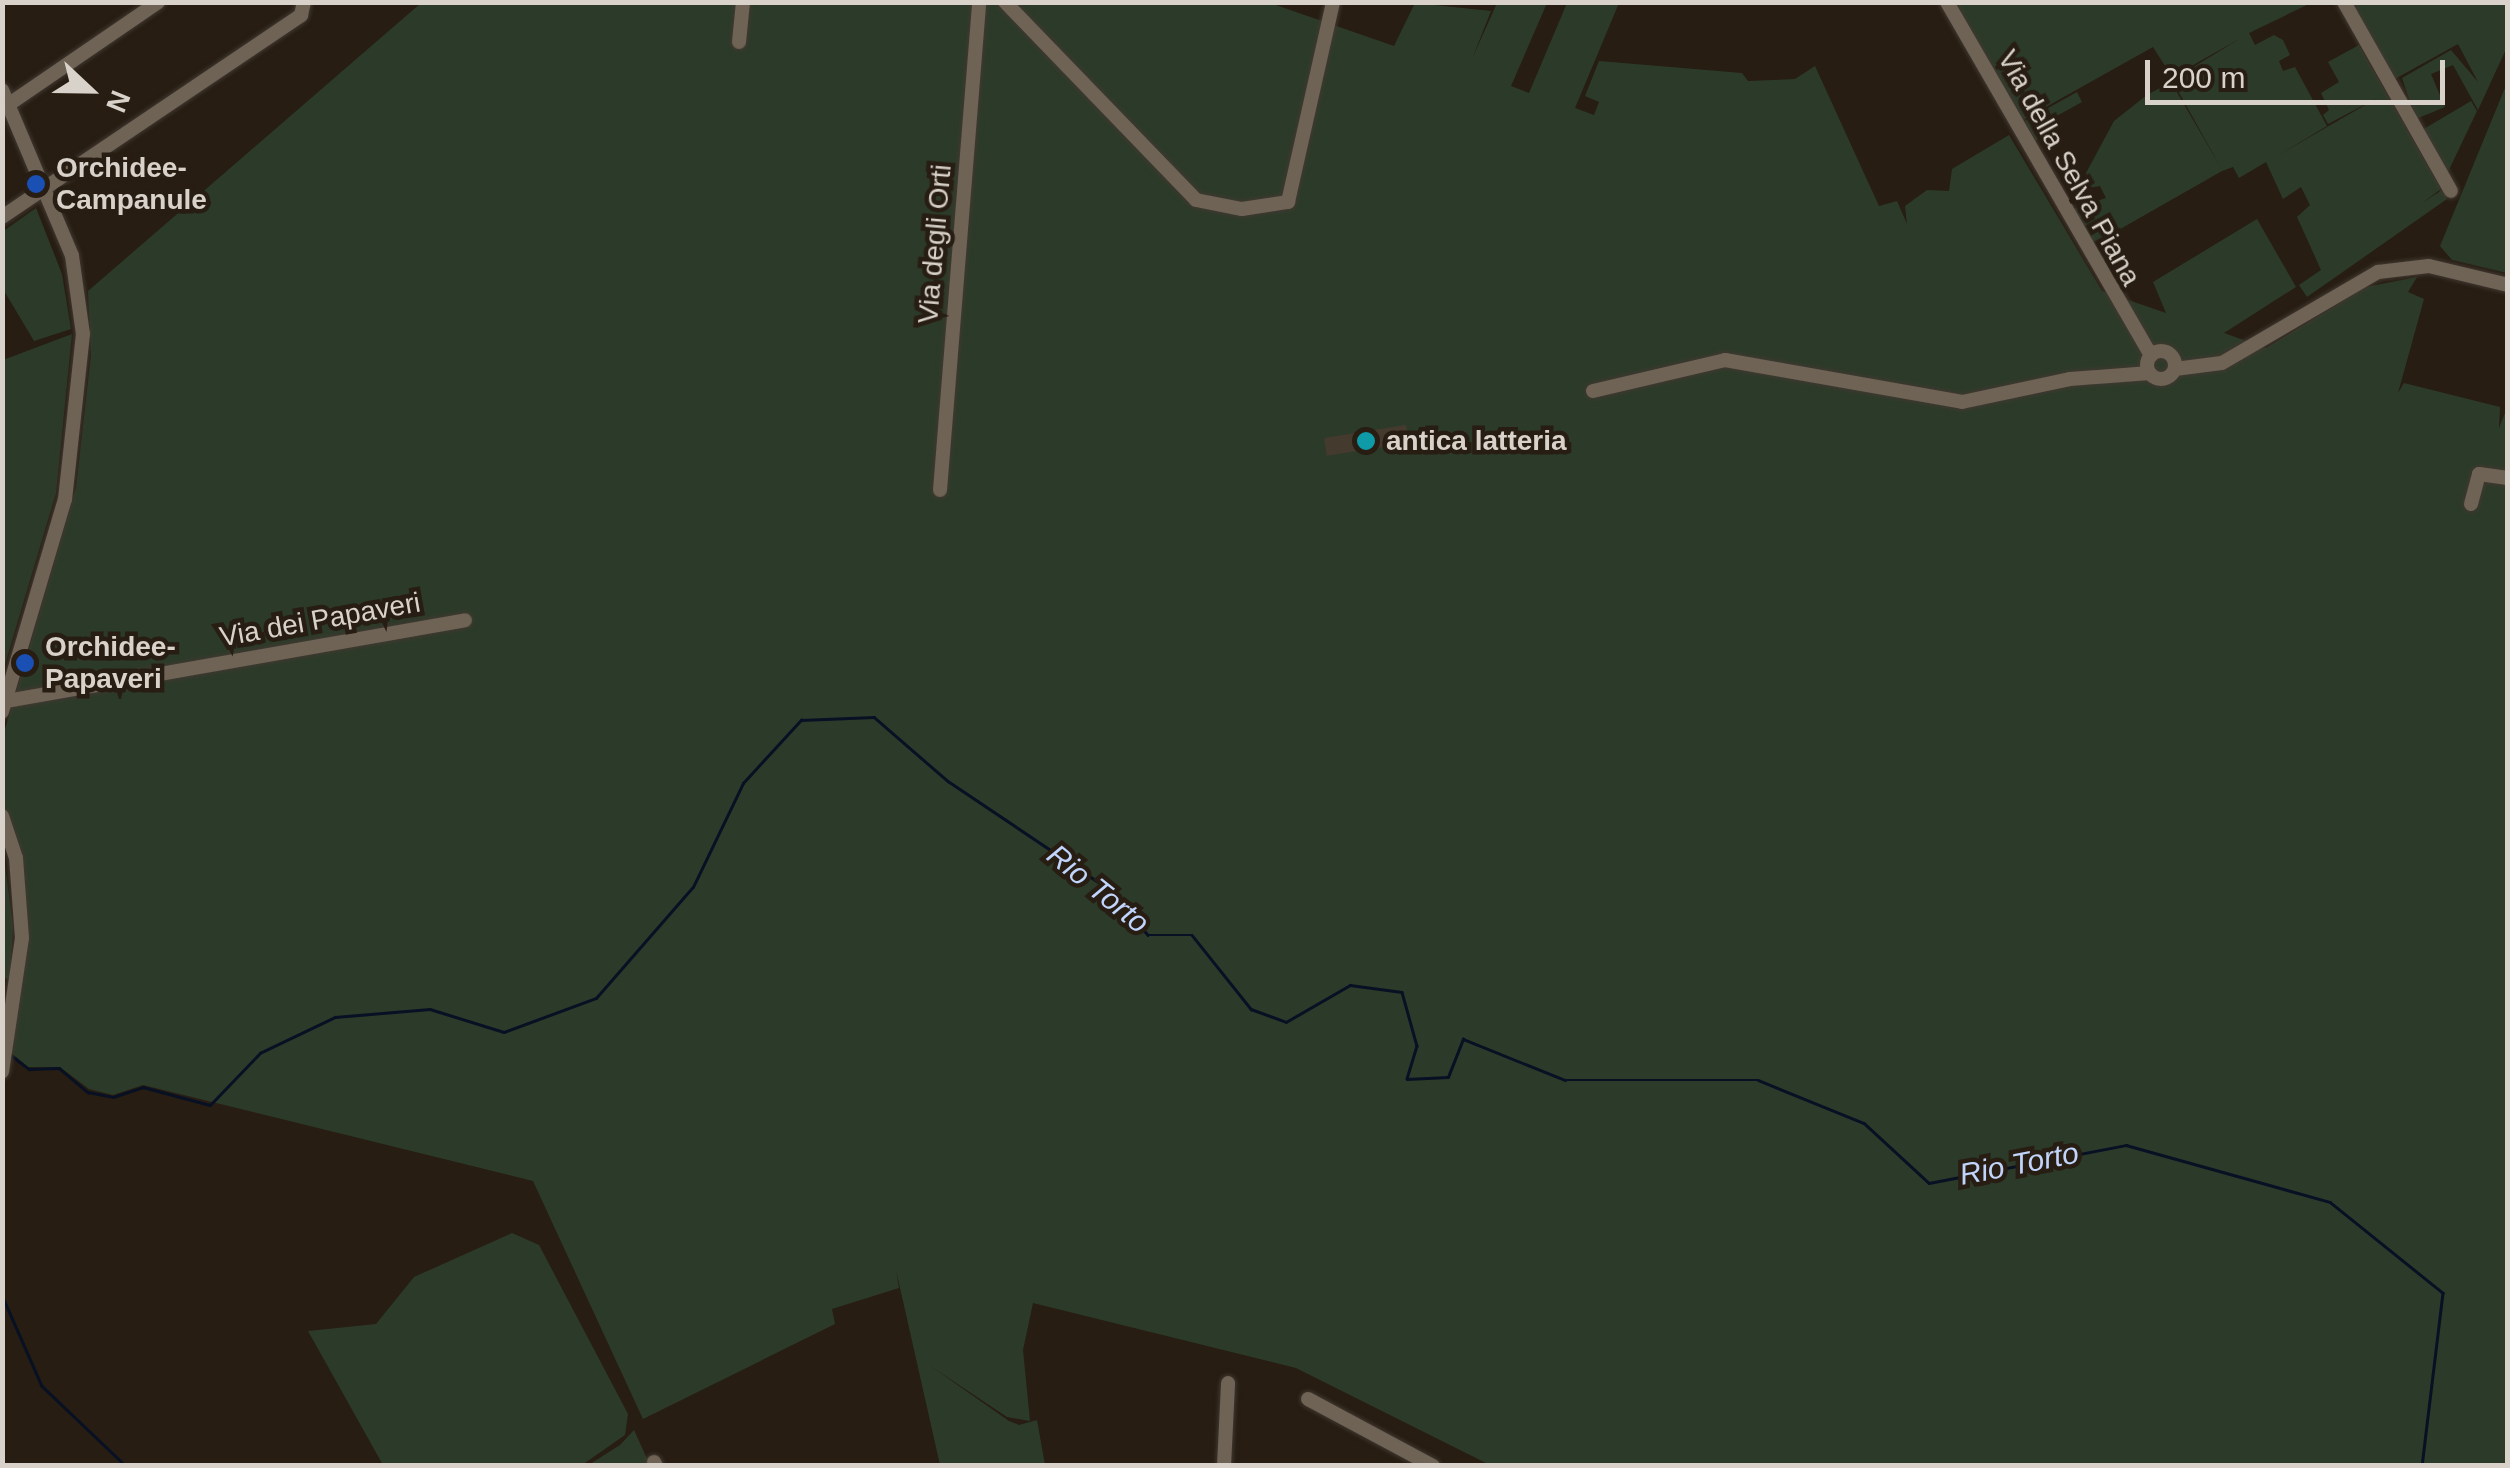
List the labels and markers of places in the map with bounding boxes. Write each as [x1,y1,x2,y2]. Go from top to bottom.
place label: Orchidee- Campanule [56,151,207,217]
marker: Orchidee- Campanule [25,173,47,195]
place label: antica latteria [1386,424,1567,458]
marker: antica latteria [1355,430,1377,452]
place label: Orchidee- Papaveri [45,630,176,696]
marker: Orchidee- Papaveri [14,652,36,674]

